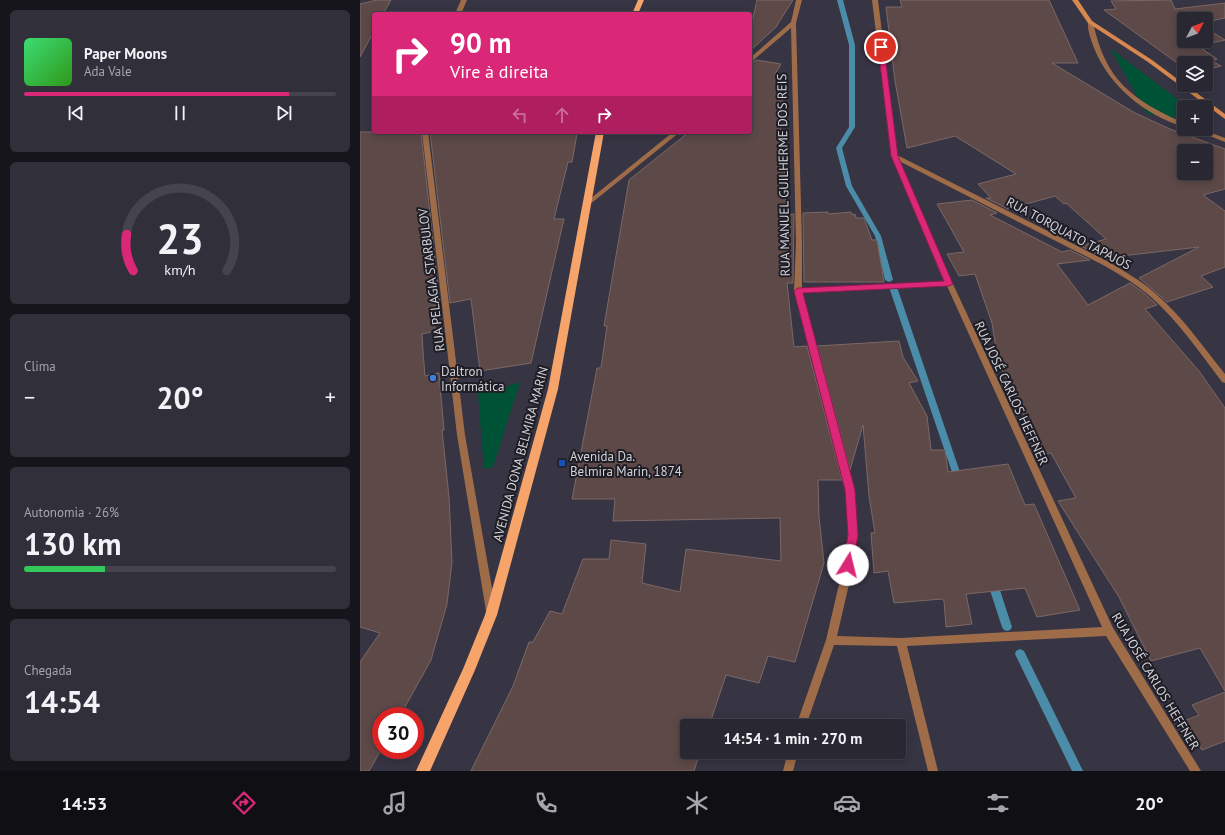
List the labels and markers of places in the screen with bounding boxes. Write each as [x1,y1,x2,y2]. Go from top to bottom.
pin [864,30,898,64]
place label: Daltron Informática [441,363,505,395]
marker: Daltron Informática [428,373,438,383]
place label: Avenida Da. Belmira Marin, 1874 [570,448,682,480]
marker: Avenida Da. Belmira Marin, 1874 [557,458,567,468]

